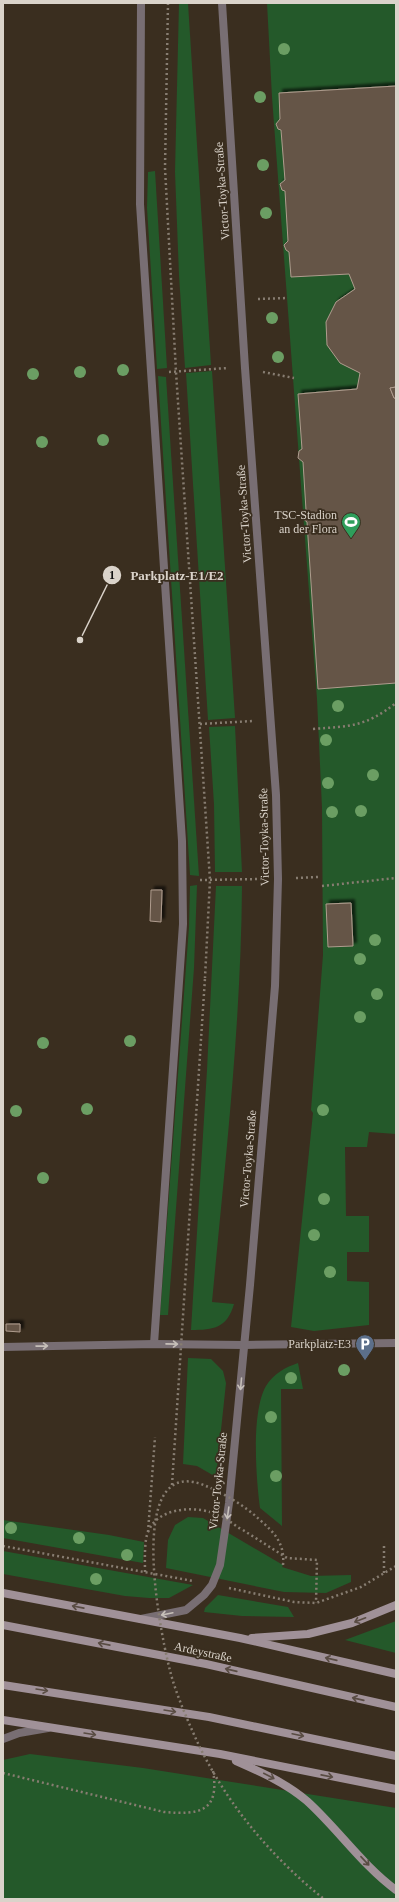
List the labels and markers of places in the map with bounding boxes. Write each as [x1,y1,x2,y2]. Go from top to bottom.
place label: TSC-Stadion an der Flora [274,508,338,536]
sports icon: TSC-Stadion an der Flora [340,511,362,539]
callout: Parkplatz-E1/E2 [102,563,232,588]
parking icon: Parkplatz-E3 [354,1333,376,1361]
place label: Parkplatz-E3 [288,1337,351,1351]

